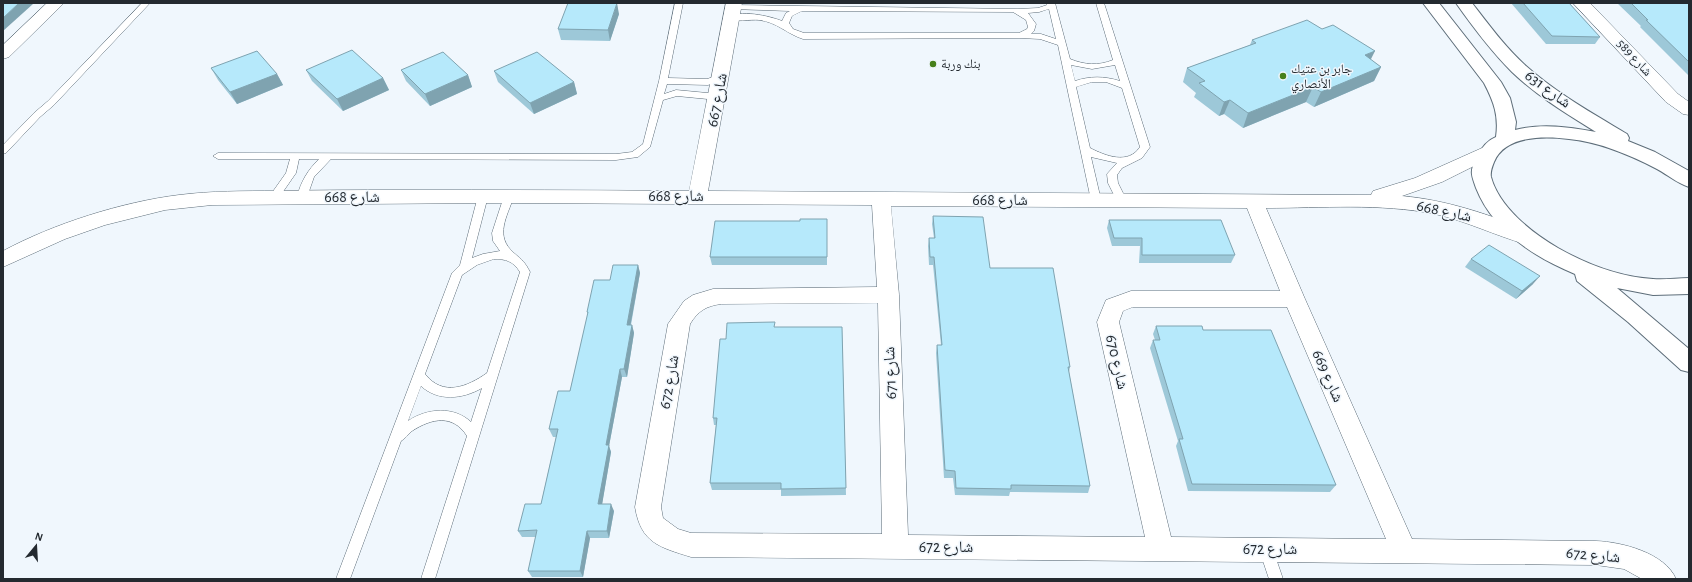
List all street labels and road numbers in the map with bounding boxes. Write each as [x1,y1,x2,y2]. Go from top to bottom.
street label: شارع 589 [1613,37,1654,80]
street label: شارع 631 [1521,67,1574,113]
street label: شارع 667 [704,72,732,129]
street label: شارع 668 [648,188,704,206]
street label: شارع 668 [324,189,380,207]
street label: شارع 668 [972,192,1028,210]
street label: شارع 668 [1415,197,1473,227]
street label: شارع 670 [1101,333,1131,391]
street label: شارع 671 [881,346,901,400]
street label: شارع 669 [1308,347,1347,405]
street label: شارع 672 [656,354,684,411]
street label: شارع 672 [919,539,973,557]
street label: شارع 672 [1243,541,1297,559]
street label: شارع 672 [1565,545,1621,567]

